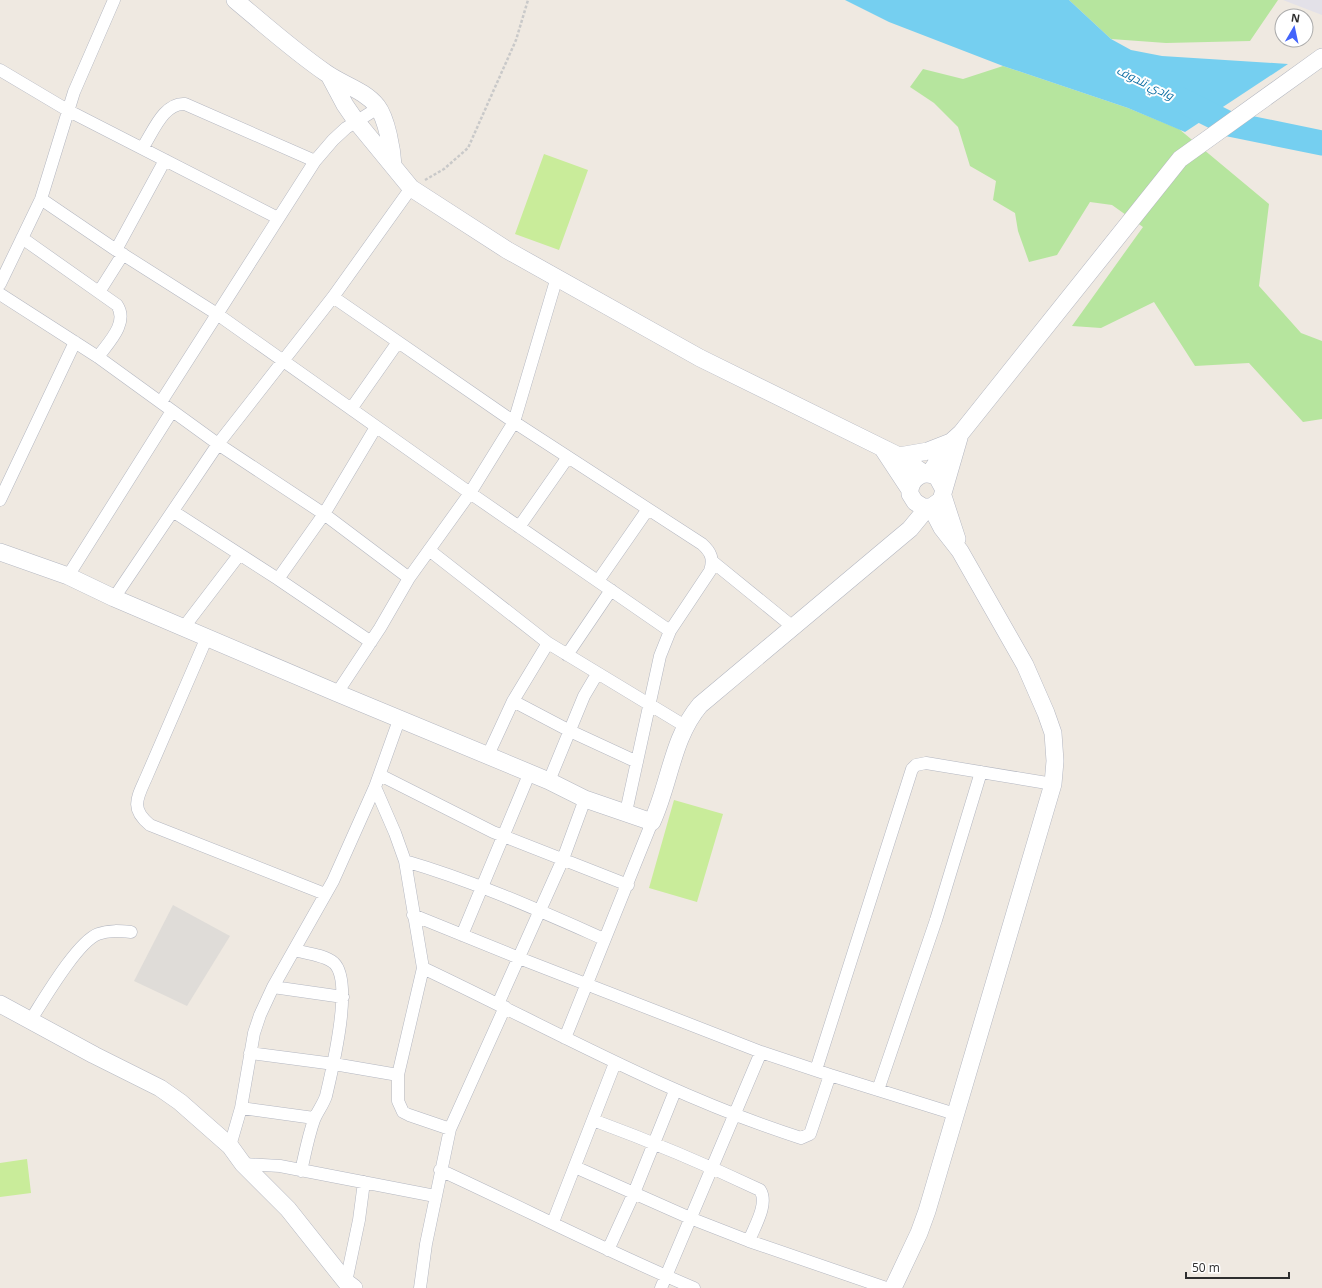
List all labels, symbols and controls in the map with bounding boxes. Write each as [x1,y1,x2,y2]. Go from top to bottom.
north arrow [1274,8,1314,48]
text: N [1290,10,1301,26]
water label: وادي تندوف [1113,61,1178,106]
scale bar [1186,1254,1289,1280]
text: 50 m [1192,1259,1220,1276]

